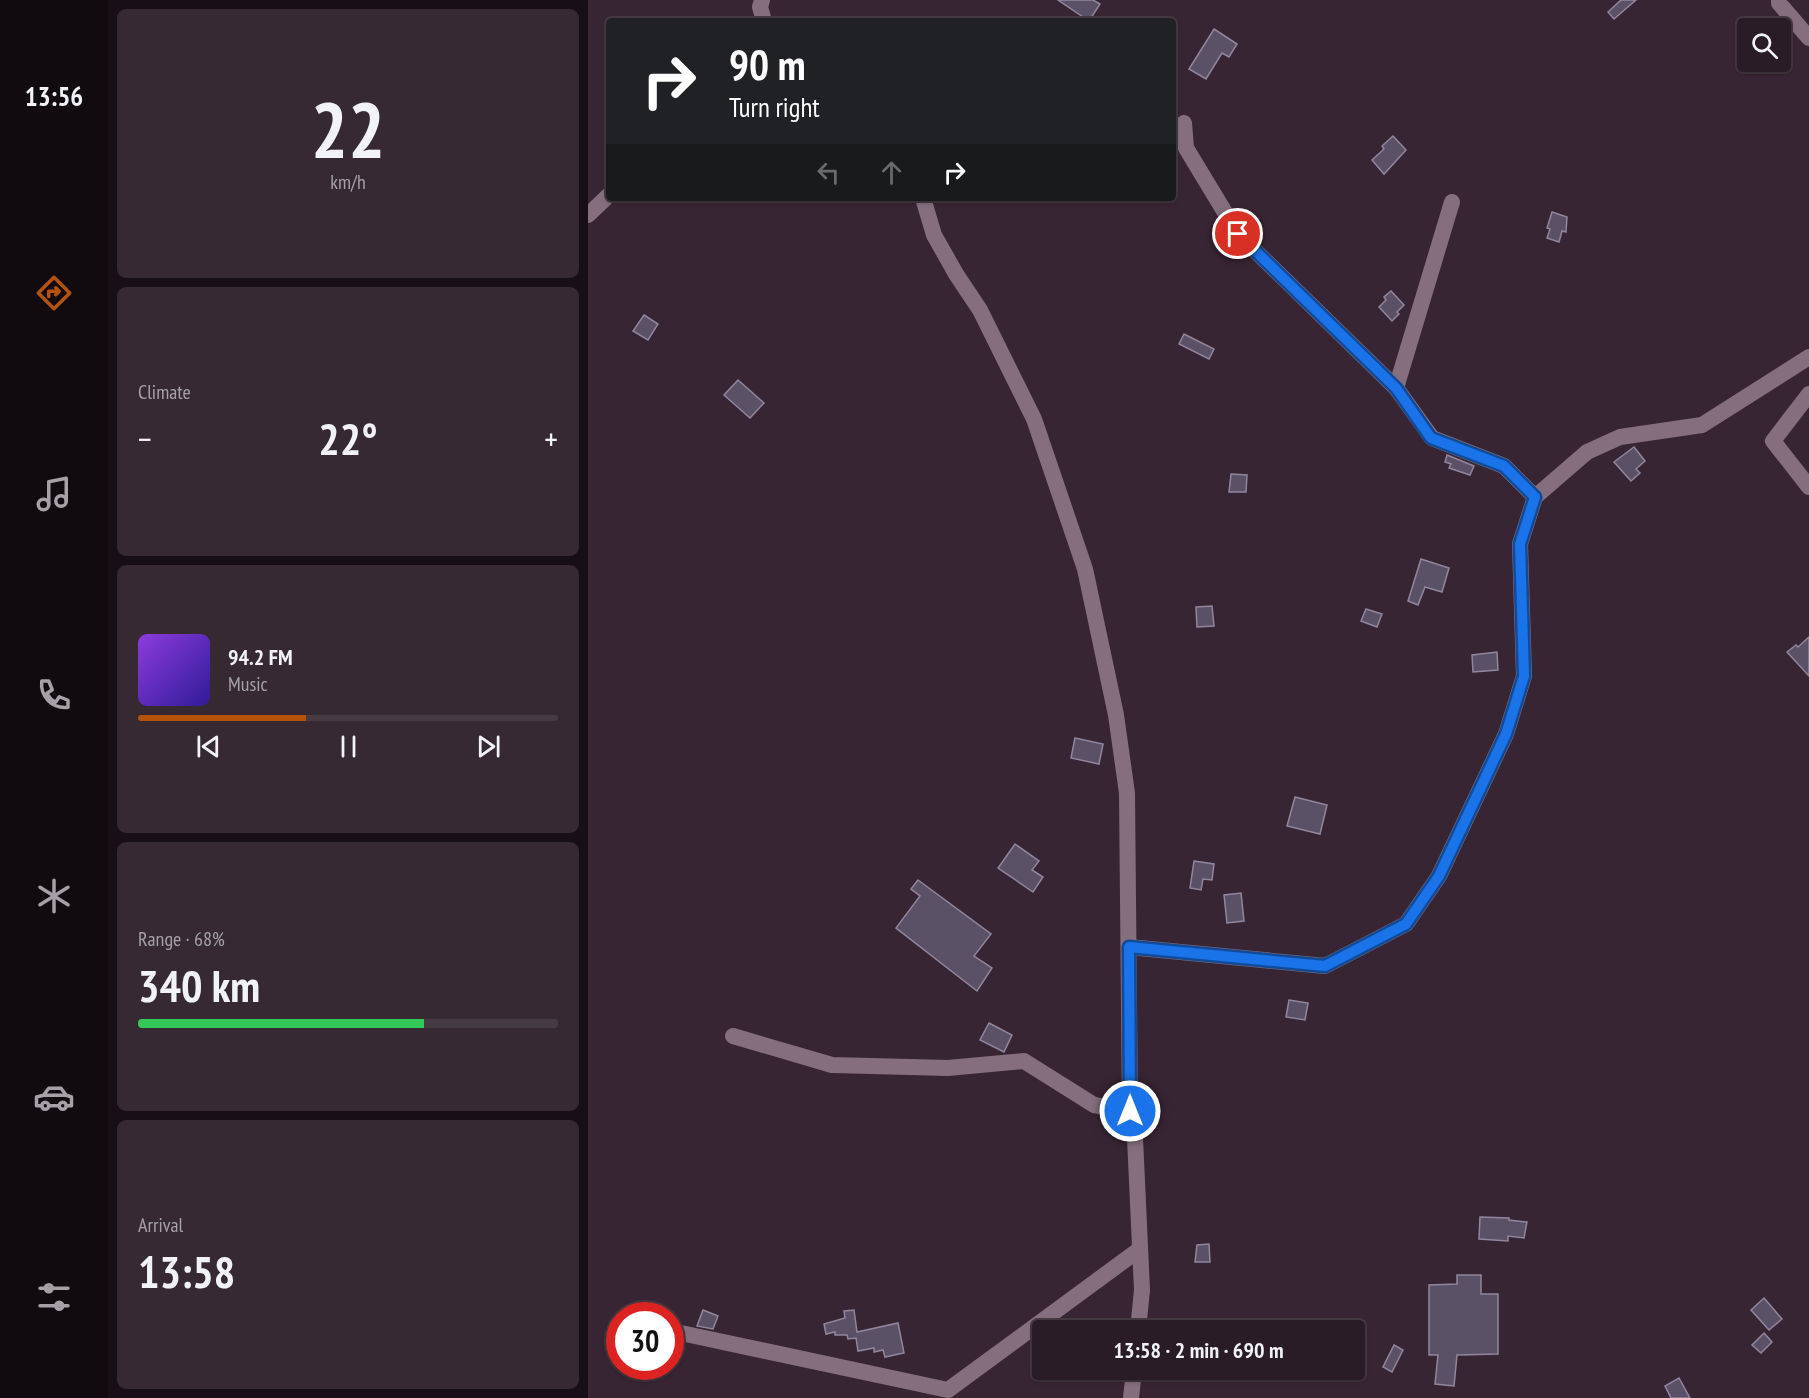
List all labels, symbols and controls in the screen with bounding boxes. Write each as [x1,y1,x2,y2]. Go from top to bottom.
map controls [1737,18,1791,72]
button: search [1737,18,1791,72]
text: 90 m [729,37,806,92]
icon: right [630,42,708,120]
text: 13:56 [25,79,83,113]
text: 22 [311,79,385,180]
text: Turn right [729,90,820,124]
icon: left [812,156,845,189]
icon: ahead [875,156,908,189]
icon: right [938,156,971,189]
text: km/h [330,169,366,195]
pin [1212,208,1263,259]
icon: arrive [1221,217,1254,250]
icon: directions [33,272,75,314]
text: Climate [138,379,191,405]
text: 22° [318,409,378,467]
text: − [138,417,152,460]
text: + [544,417,558,460]
icon: music [33,473,75,515]
text: 94.2 FM [228,643,293,671]
text: Music [228,671,268,697]
icon: phone [33,674,75,716]
icon: previous [192,730,225,763]
icon: pause [332,730,365,763]
icon: next [472,730,505,763]
icon: climate [33,875,75,917]
text: Range · 68% [138,926,225,952]
text: 340 km [138,956,260,1014]
icon: car [33,1076,75,1118]
position arrow [1098,1079,1162,1143]
text: Arrival [138,1212,183,1238]
text: 13:58 [138,1242,235,1300]
icon: filters [33,1276,75,1318]
speed limit sign: 30 [606,1302,684,1380]
text: 13:58 · 2 min · 690 m [1113,1336,1284,1364]

